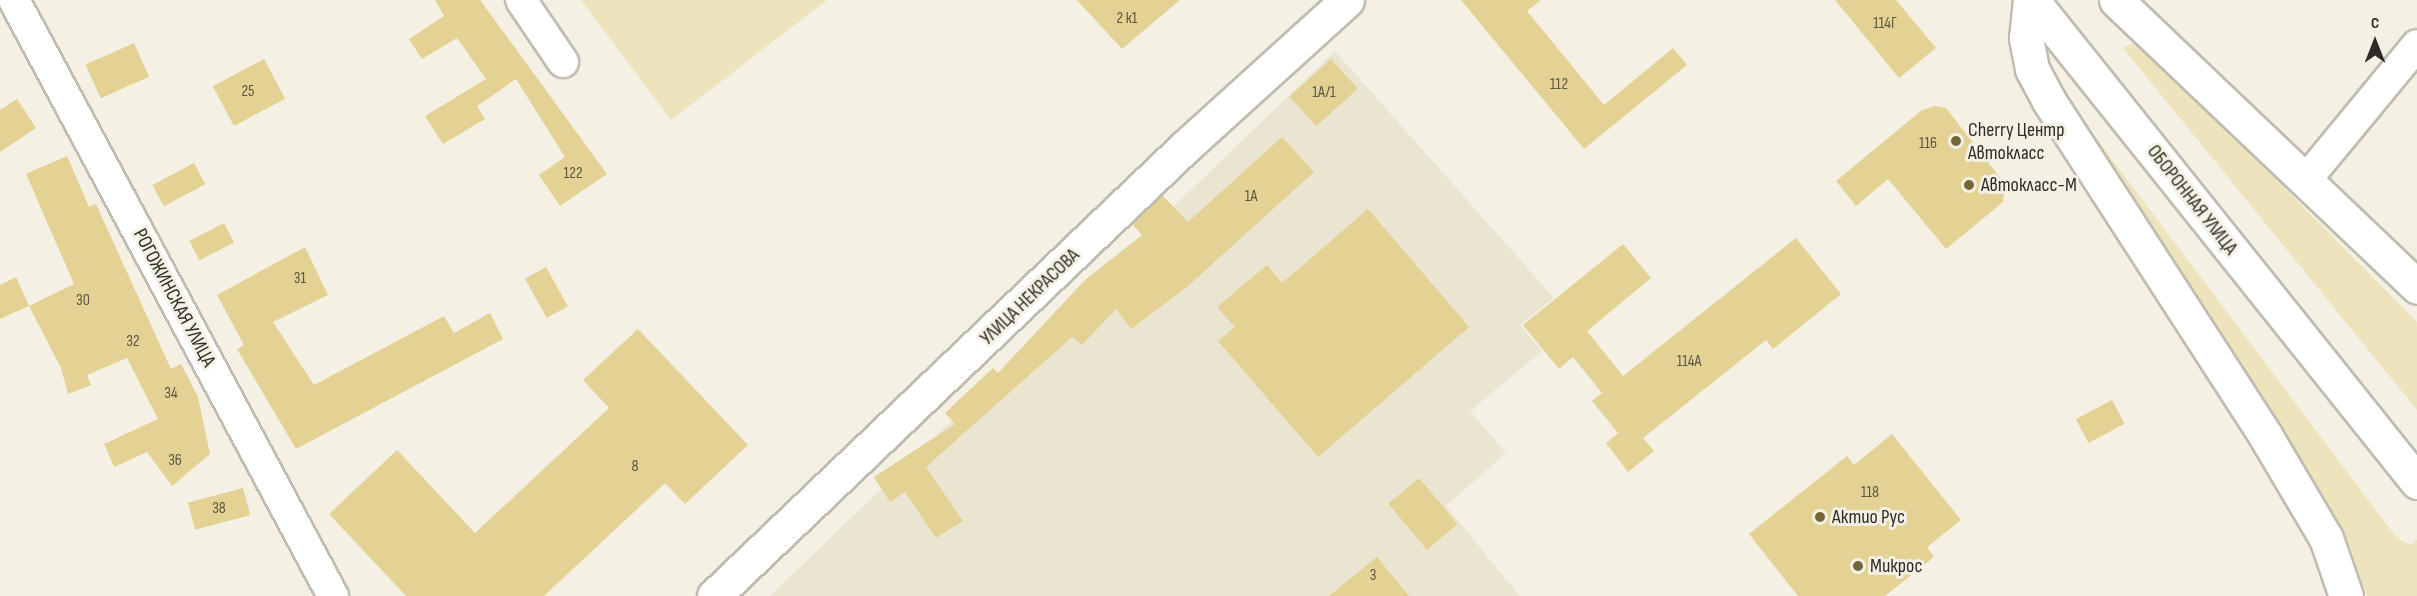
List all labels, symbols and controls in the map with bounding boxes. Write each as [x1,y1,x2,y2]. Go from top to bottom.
house number: 2 к1 [1117,9,1137,29]
north arrow [2345,12,2405,72]
house number: 114Г [1873,14,1897,34]
text: С [2371,14,2379,33]
house number: 112 [1550,75,1568,95]
house number: 25 [241,82,255,102]
house number: 1А/1 [1312,83,1336,103]
place label: Cherry Центр Автокласс [1968,118,2064,165]
house number: 116 [1919,134,1937,154]
marker: Cherry Центр Автокласс [1949,134,1963,148]
street label: ОБОРОННАЯ УЛИЦА [2142,140,2242,260]
house number: 122 [564,164,582,184]
place label: Автокласс-М [1981,173,2077,197]
marker: Автокласс-М [1962,178,1976,192]
house number: 1А [1245,187,1257,207]
street label: РОГОЖИНСКАЯ УЛИЦА [127,225,221,371]
street label: УЛИЦА НЕКРАСОВА [975,244,1085,350]
house number: 31 [294,269,306,289]
house number: 30 [76,291,90,311]
house number: 32 [126,332,140,352]
house number: 114А [1677,352,1701,372]
house number: 34 [164,384,178,404]
house number: 36 [168,451,182,471]
house number: 8 [631,457,639,477]
house number: 118 [1861,483,1879,503]
house number: 38 [212,499,226,519]
place label: Актио Рус [1832,505,1905,529]
marker: Актио Рус [1813,510,1827,524]
place label: Микрос [1870,554,1922,578]
marker: Микрос [1851,559,1865,573]
house number: 3 [1370,566,1376,586]

